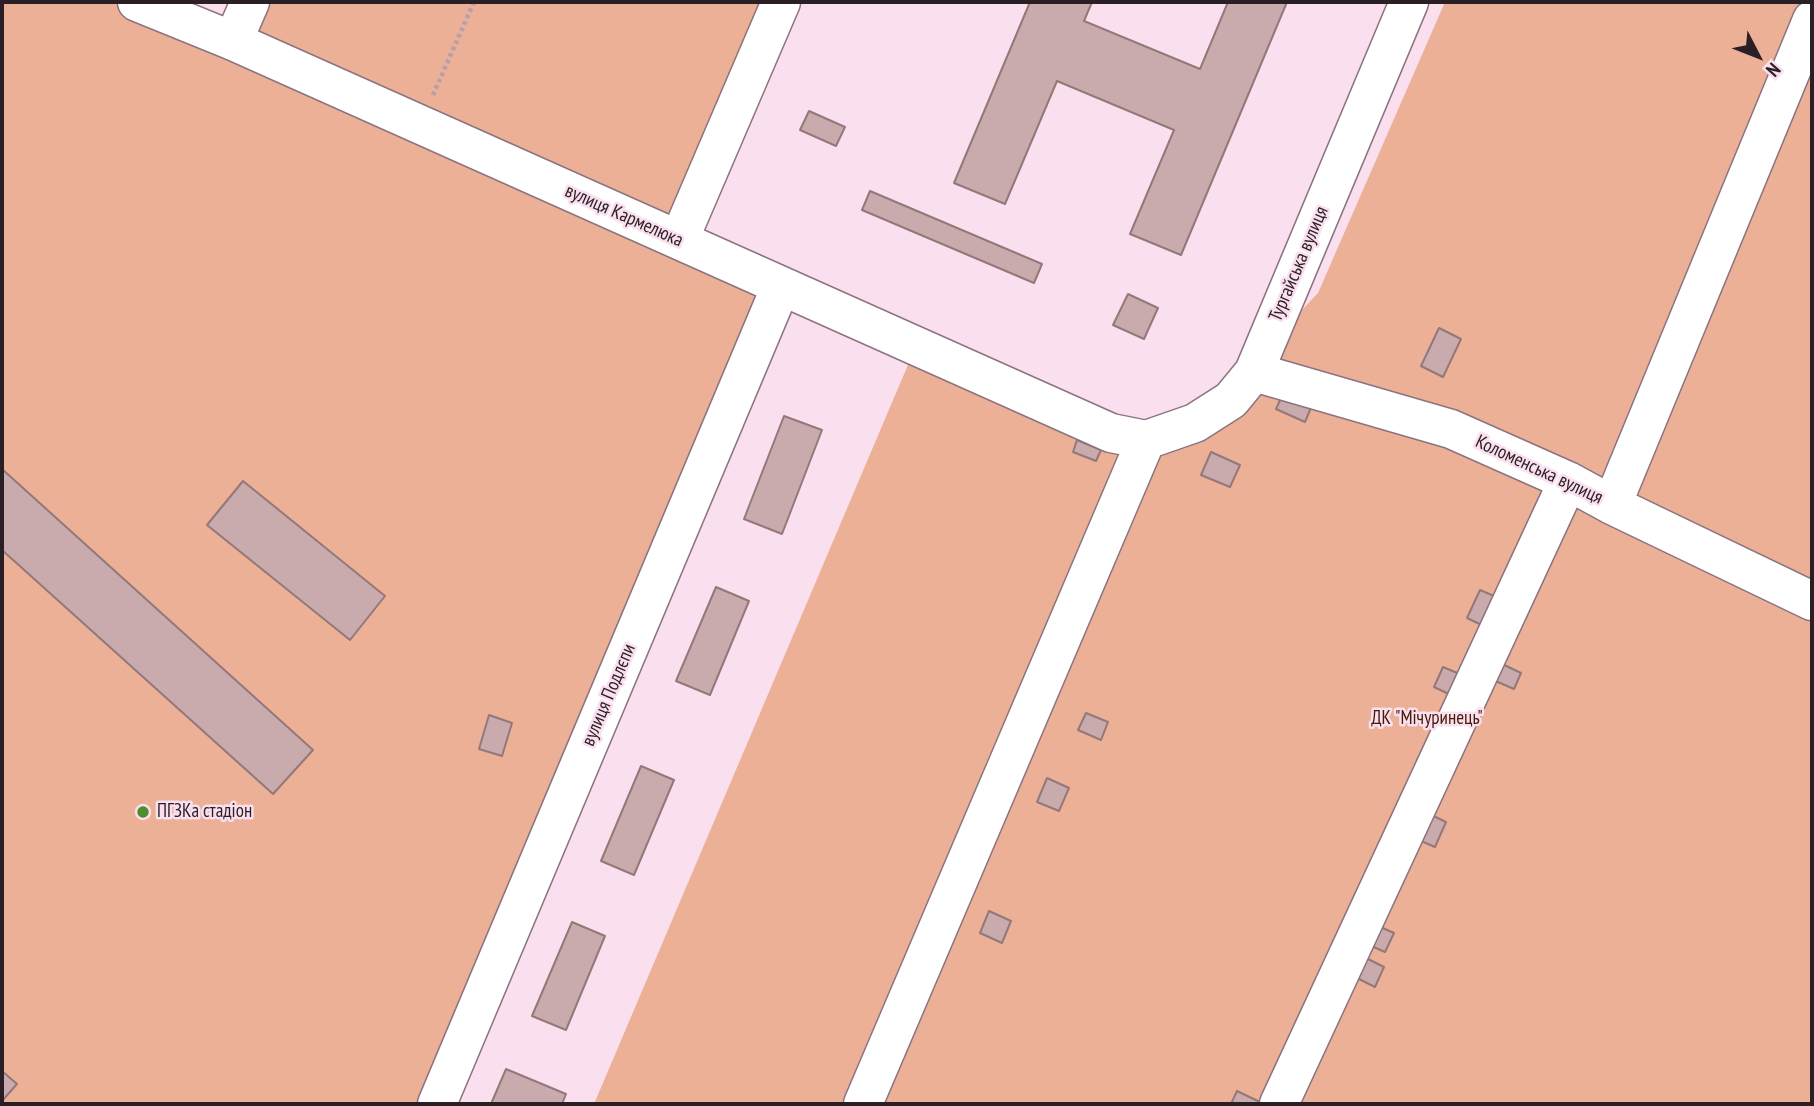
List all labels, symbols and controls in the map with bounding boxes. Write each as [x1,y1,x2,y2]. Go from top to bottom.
north arrow [1723,21,1793,91]
text: N [1761,58,1786,82]
street label: вулиця Кармелюка [561,180,687,252]
street label: Тургайська вулиця [1265,203,1333,325]
street label: Коломенська вулиця [1472,431,1606,509]
street label: вулиця Подлєпи [577,641,641,749]
park label: ДК "Мічуринець" [1371,708,1483,730]
place label: ПГЗКа стадіон [157,801,252,823]
marker: ПГЗКа стадіон [135,804,151,820]

